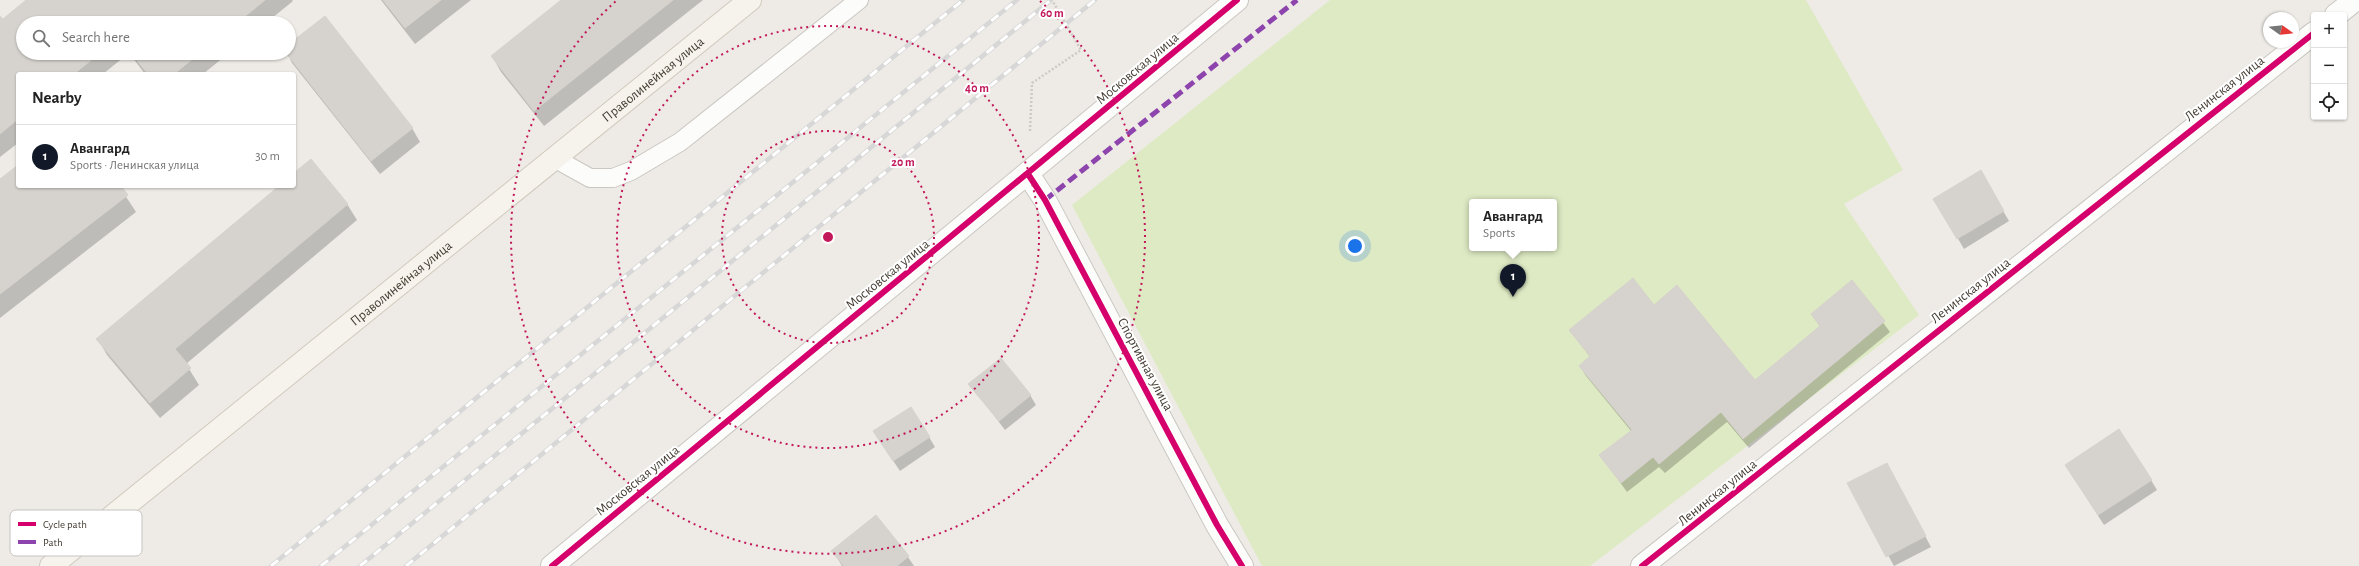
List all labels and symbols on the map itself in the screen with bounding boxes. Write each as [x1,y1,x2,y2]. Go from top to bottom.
text: 60 m [1040,7,1064,19]
north arrow [2263,12,2299,48]
street label: Московская улица [1094,30,1182,107]
street label: Праволинейная улица [600,34,707,125]
street label: Ленинская улица [2182,53,2267,124]
text: 40 m [965,82,989,94]
text: 20 m [891,156,915,168]
centre of rings [821,230,835,244]
your location [1345,236,1365,256]
street label: Московская улица [843,237,932,313]
street label: Праволинейная улица [348,238,455,329]
street label: Ленинская улица [1928,255,2013,326]
pin: 1 [1500,264,1526,297]
street label: Спортивная улица [1115,316,1176,414]
street label: Московская улица [593,443,682,519]
street label: Ленинская улица [1676,457,1760,529]
legend [10,510,142,556]
text: Cycle path [43,519,87,530]
text: Path [43,537,63,548]

